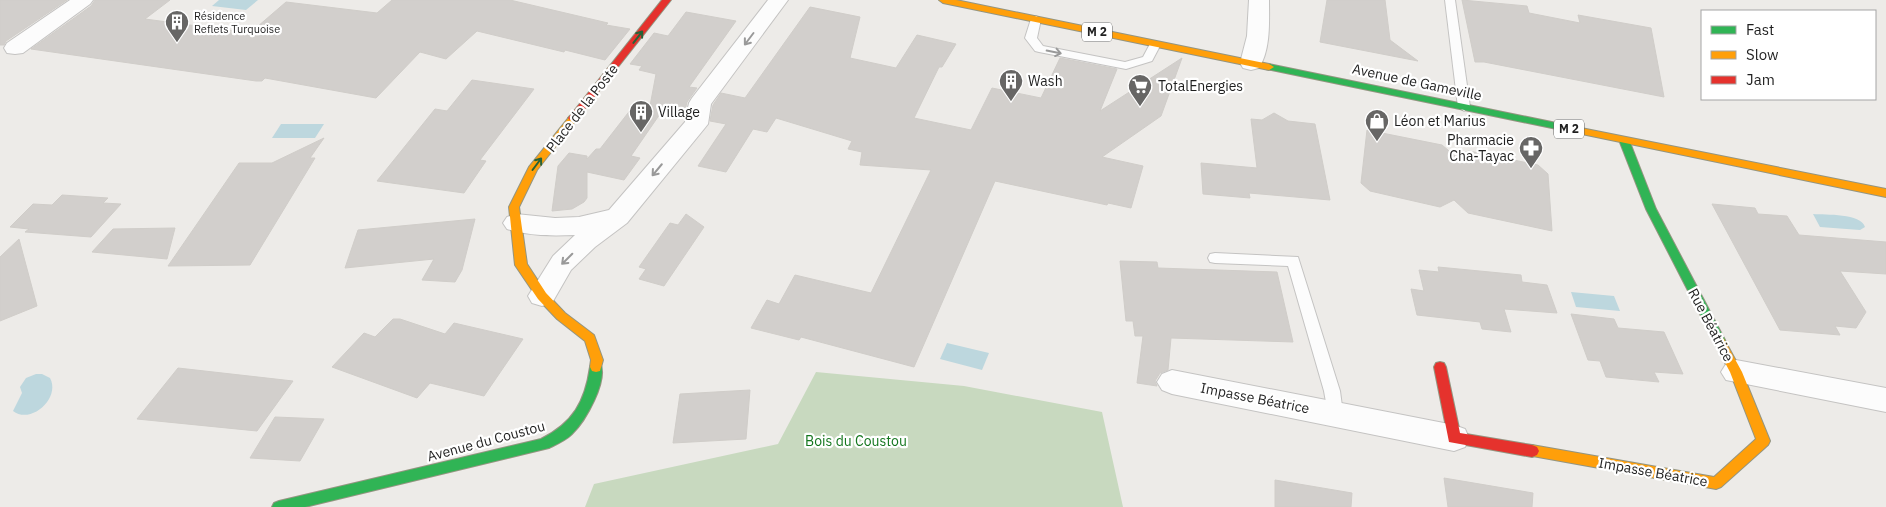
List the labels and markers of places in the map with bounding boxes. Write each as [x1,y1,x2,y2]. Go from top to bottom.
building icon: Résidence Reflets Turquoise [164,9,190,43]
place label: Résidence Reflets Turquoise [194,9,280,36]
building icon: Wash [998,68,1024,102]
place label: Wash [1028,72,1063,90]
supermarket icon: TotalEnergies [1127,73,1153,107]
place label: TotalEnergies [1158,77,1243,95]
building icon: Village [628,99,654,133]
place label: Village [658,103,700,121]
shop icon: Léon et Marius [1364,108,1390,142]
place label: Léon et Marius [1394,112,1486,130]
place label: Pharmacie Cha-Tayac [1447,131,1514,165]
pharmacy icon: Pharmacie Cha-Tayac [1518,135,1544,169]

